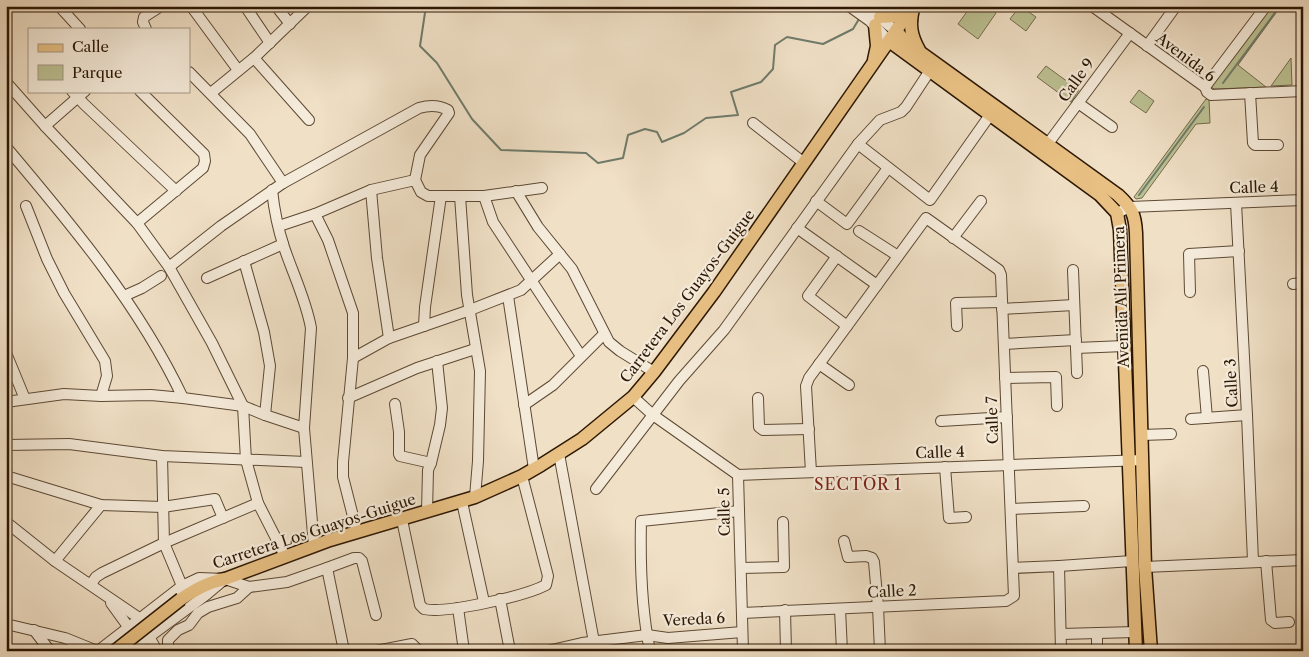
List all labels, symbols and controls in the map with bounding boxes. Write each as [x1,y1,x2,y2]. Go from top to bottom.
legend [28,28,190,92]
street label: Avenida 6 [1152,28,1220,86]
text: Calle [72,37,109,56]
street label: Calle 9 [1054,54,1098,106]
text: Parque [72,63,122,82]
street label: Calle 4 [1229,177,1279,197]
street label: Carretera Los Guayos-Guigue [616,205,758,387]
street label: Avenida Alí Primera [1109,226,1133,369]
street label: Calle 3 [1220,358,1242,408]
street label: Calle 7 [982,395,1002,444]
street label: Calle 4 [915,442,965,462]
district label: SECTOR 1 [814,474,902,494]
street label: Calle 5 [714,487,734,537]
street label: Carretera Los Guayos-Guigue [210,489,418,573]
street label: Calle 2 [867,580,917,602]
street label: Vereda 6 [662,608,726,630]

